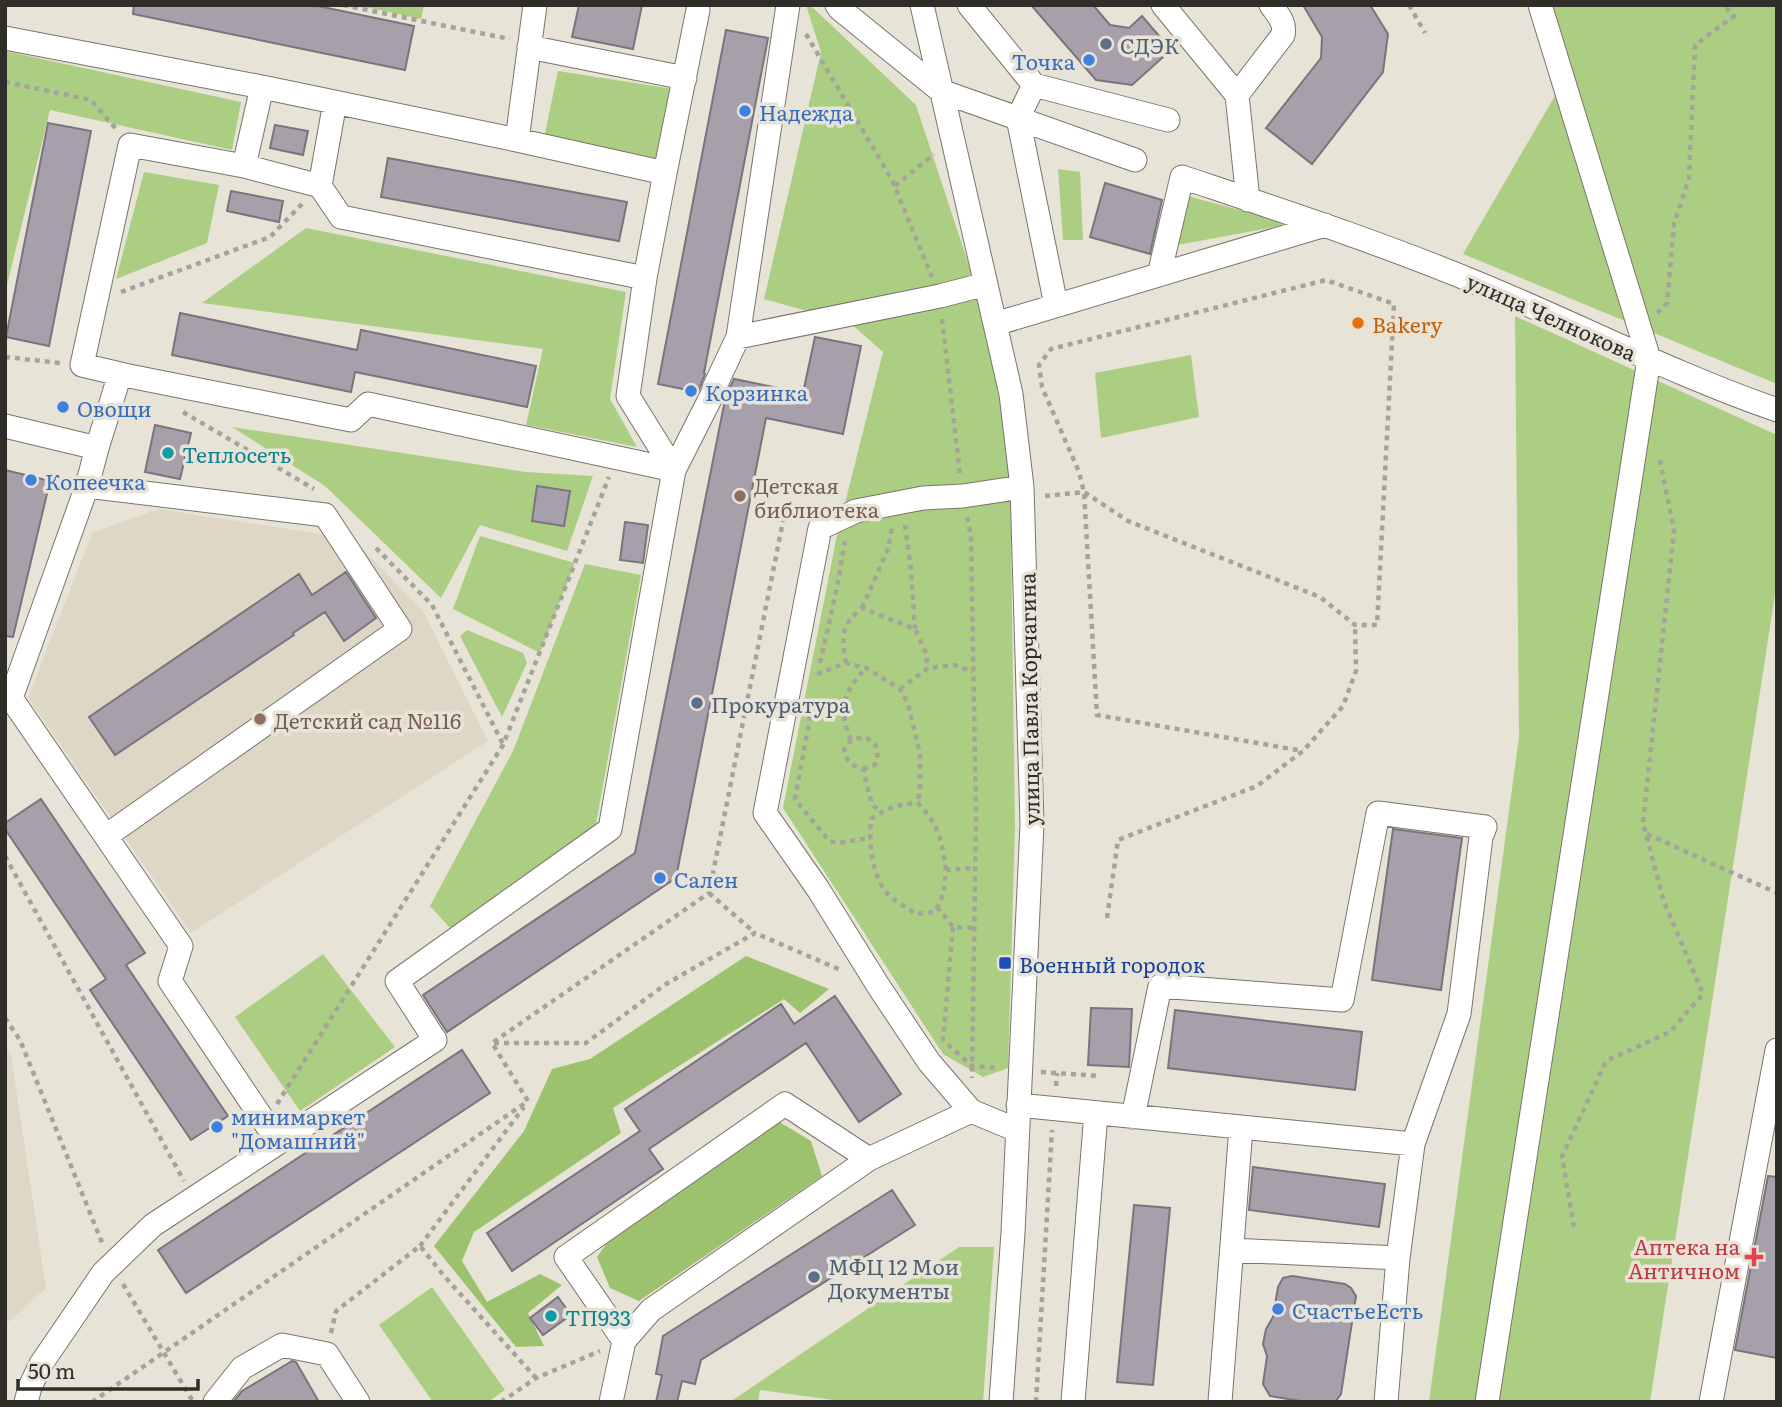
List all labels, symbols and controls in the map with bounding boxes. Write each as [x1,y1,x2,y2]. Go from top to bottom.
place label: СДЭК [1120,29,1180,60]
marker: СДЭК [1098,36,1114,52]
place label: Точка [1012,45,1076,76]
marker: Точка [1081,52,1097,68]
place label: Надежда [759,96,854,127]
marker: Надежда [737,103,753,119]
street label: улица Челнокова [1462,265,1642,368]
place label: Bakery [1372,308,1443,339]
marker: Bakery [1350,315,1366,331]
place label: Корзинка [705,376,809,407]
marker: Корзинка [683,383,699,399]
place label: Овощи [77,392,152,423]
marker: Овощи [55,399,71,415]
place label: Теплосеть [182,438,291,469]
marker: Теплосеть [160,445,176,461]
place label: Копеечка [45,465,146,496]
place label: Детская библиотека [754,469,880,524]
marker: Копеечка [23,472,39,488]
marker: Детская библиотека [732,488,748,504]
street label: улица Павла Корчагина [1010,572,1046,826]
place label: Прокуратура [711,688,851,719]
marker: Прокуратура [689,695,705,711]
place label: Детский сад №116 [274,704,461,735]
marker: Детский сад №116 [252,711,268,727]
place label: Сален [674,863,738,894]
marker: Сален [652,870,668,886]
place label: Военный городок [1019,948,1206,979]
marker: Военный городок [997,955,1013,971]
place label: минимаркет "Домашний" [231,1100,365,1155]
marker: минимаркет "Домашний" [209,1119,225,1135]
place label: Аптека на Античном [1628,1230,1741,1285]
marker: Аптека на Античном [1746,1249,1762,1265]
place label: МФЦ 12 Мои Документы [828,1250,959,1305]
marker: МФЦ 12 Мои Документы [806,1269,822,1285]
place label: СчастьеЕсть [1292,1294,1423,1325]
place label: ТП933 [565,1301,631,1332]
marker: СчастьеЕсть [1270,1301,1286,1317]
marker: ТП933 [543,1308,559,1324]
scale bar [18,1348,198,1392]
text: 50 m [28,1354,75,1385]

